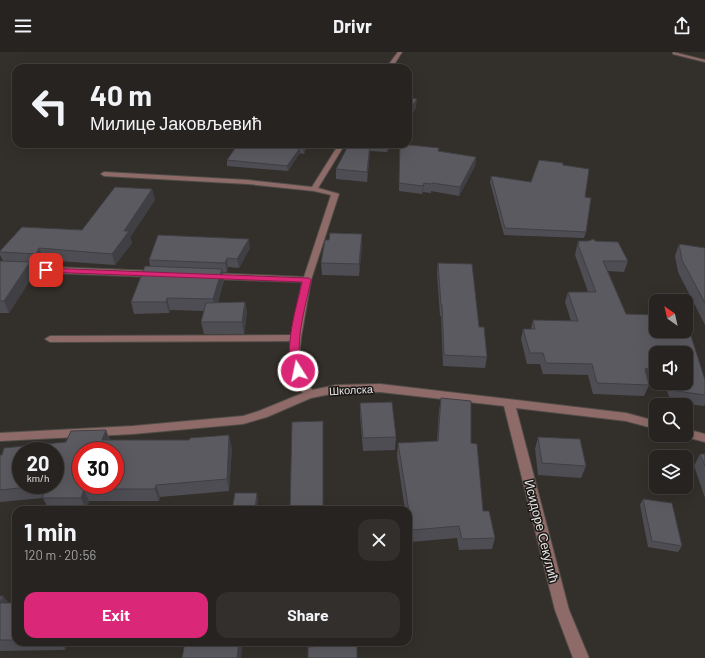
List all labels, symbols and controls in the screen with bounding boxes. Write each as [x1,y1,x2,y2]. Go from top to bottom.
icon: menu [12,15,34,37]
text: Drivr [333,15,372,37]
icon: share [671,15,693,37]
text: 40 m [90,78,152,112]
icon: left [24,80,76,132]
text: Милице Јаковљевић [90,112,262,134]
pin [29,253,63,287]
icon: arrive [35,259,57,281]
north arrow [649,294,693,338]
map controls [649,294,693,494]
button: sound [649,346,693,390]
position arrow [277,350,319,392]
street label: Школска [329,382,374,397]
button: search [649,398,693,442]
speed limit sign: 30 [72,442,124,494]
button: layers [649,450,693,494]
text: 20 [27,451,49,475]
text: km/h [27,472,49,484]
street label: Исидоре Секулић [521,478,563,584]
text: 1 min [24,517,77,546]
button: close [358,519,400,561]
text: 120 m · 20:56 [24,547,96,563]
button: Exit [24,592,208,638]
button: Share [216,592,400,638]

